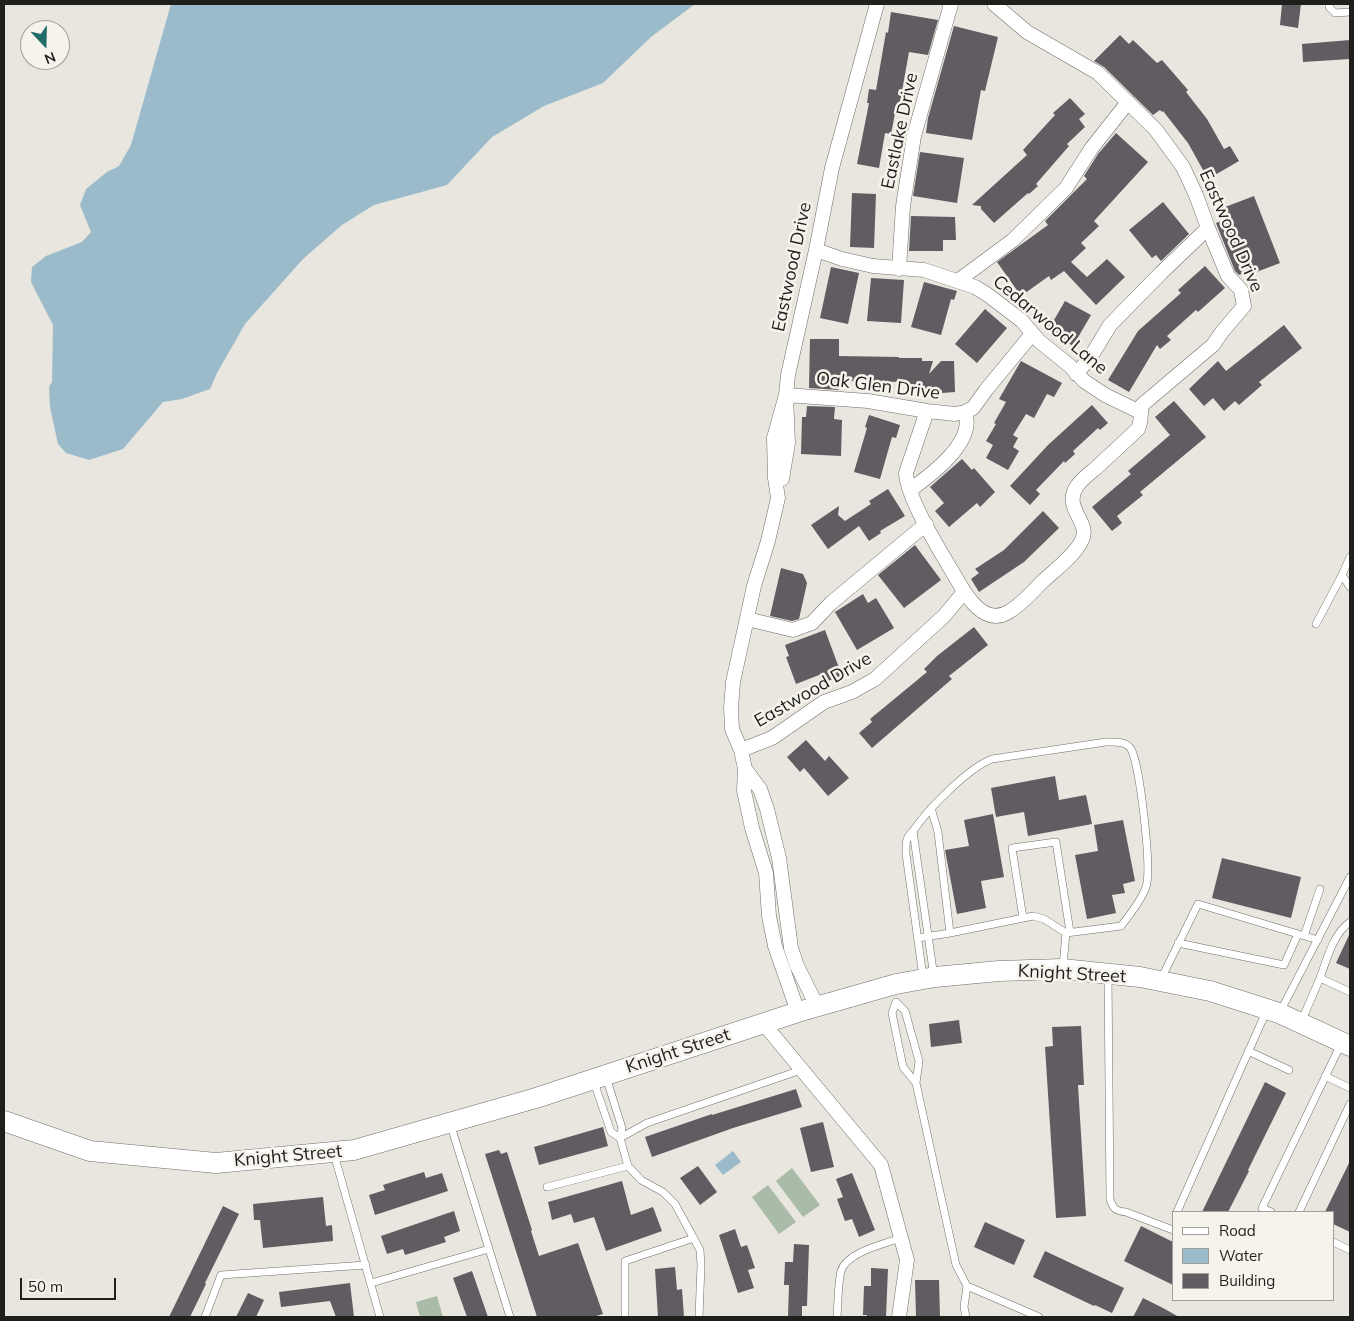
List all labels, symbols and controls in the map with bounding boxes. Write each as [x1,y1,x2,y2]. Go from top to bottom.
north arrow [20,20,70,70]
text: N [42,48,58,68]
street label: Eastlake Drive [877,71,923,191]
street label: Eastwood Drive [1194,167,1268,295]
street label: Eastwood Drive [768,200,816,334]
street label: Cedarwood Lane [988,271,1112,379]
street label: Oak Glen Drive [815,368,941,404]
street label: Eastwood Drive [751,648,875,732]
street label: Knight Street [1017,960,1127,988]
street label: Knight Street [623,1024,733,1078]
street label: Knight Street [233,1141,343,1171]
legend [1172,1211,1334,1301]
text: Road [1219,1221,1256,1240]
text: Water [1219,1246,1263,1265]
scale bar [22,1268,119,1300]
text: Building [1219,1271,1275,1290]
text: 50 m [28,1277,63,1296]

